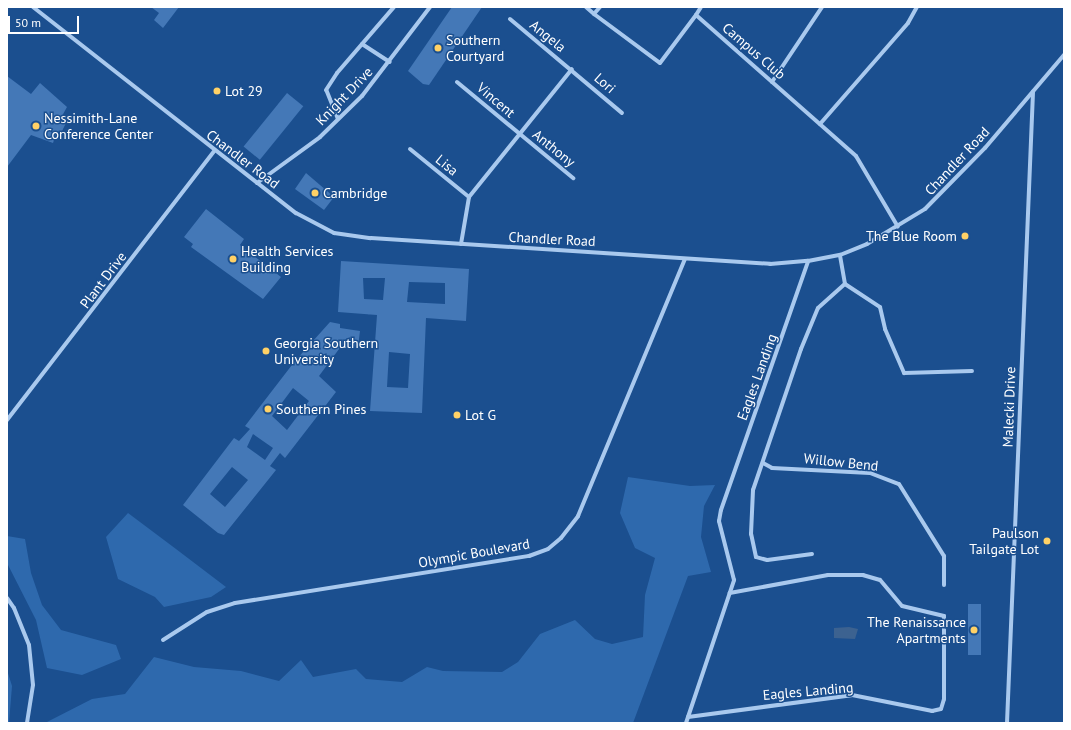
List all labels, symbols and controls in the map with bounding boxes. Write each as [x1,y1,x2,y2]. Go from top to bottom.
scale bar [10,8,81,34]
text: 50 m [15,15,41,30]
street label: Angela [527,16,569,56]
street label: Campus Club [719,19,789,83]
place label: Southern Courtyard [446,32,504,64]
marker: Southern Courtyard [433,43,443,53]
street label: Knight Drive [312,63,376,129]
street label: Lori [591,69,619,97]
street label: Vincent [473,79,519,121]
place label: Lot 29 [225,83,263,99]
marker: Lot 29 [212,86,222,96]
place label: Nessimith-Lane Conference Center [44,110,153,142]
marker: Nessimith-Lane Conference Center [31,121,41,131]
street label: Chandler Road [921,123,993,199]
street label: Chandler Road [203,126,283,192]
street label: Anthony [529,126,579,170]
street label: Lisa [432,151,462,179]
place label: Cambridge [323,185,387,201]
marker: Cambridge [310,188,320,198]
street label: Chandler Road [508,228,596,250]
place label: The Blue Room [866,228,957,244]
marker: The Blue Room [960,231,970,241]
place label: Health Services Building [241,243,333,276]
street label: Plant Drive [76,248,130,312]
marker: Health Services Building [228,254,238,264]
street label: Eagles Landing [734,331,780,423]
place label: Georgia Southern University [274,335,378,368]
marker: Georgia Southern University [261,346,271,356]
street label: Malecki Drive [999,366,1019,448]
place label: Southern Pines [276,401,366,417]
marker: Southern Pines [263,404,273,414]
place label: Lot G [465,407,496,423]
marker: Lot G [452,410,462,420]
street label: Willow Bend [803,450,879,474]
place label: Paulson Tailgate Lot [969,525,1039,558]
street label: Olympic Boulevard [417,535,531,571]
marker: Paulson Tailgate Lot [1042,536,1052,546]
place label: The Renaissance Apartments [867,614,966,646]
marker: The Renaissance Apartments [969,625,979,635]
street label: Eagles Landing [762,679,854,703]

